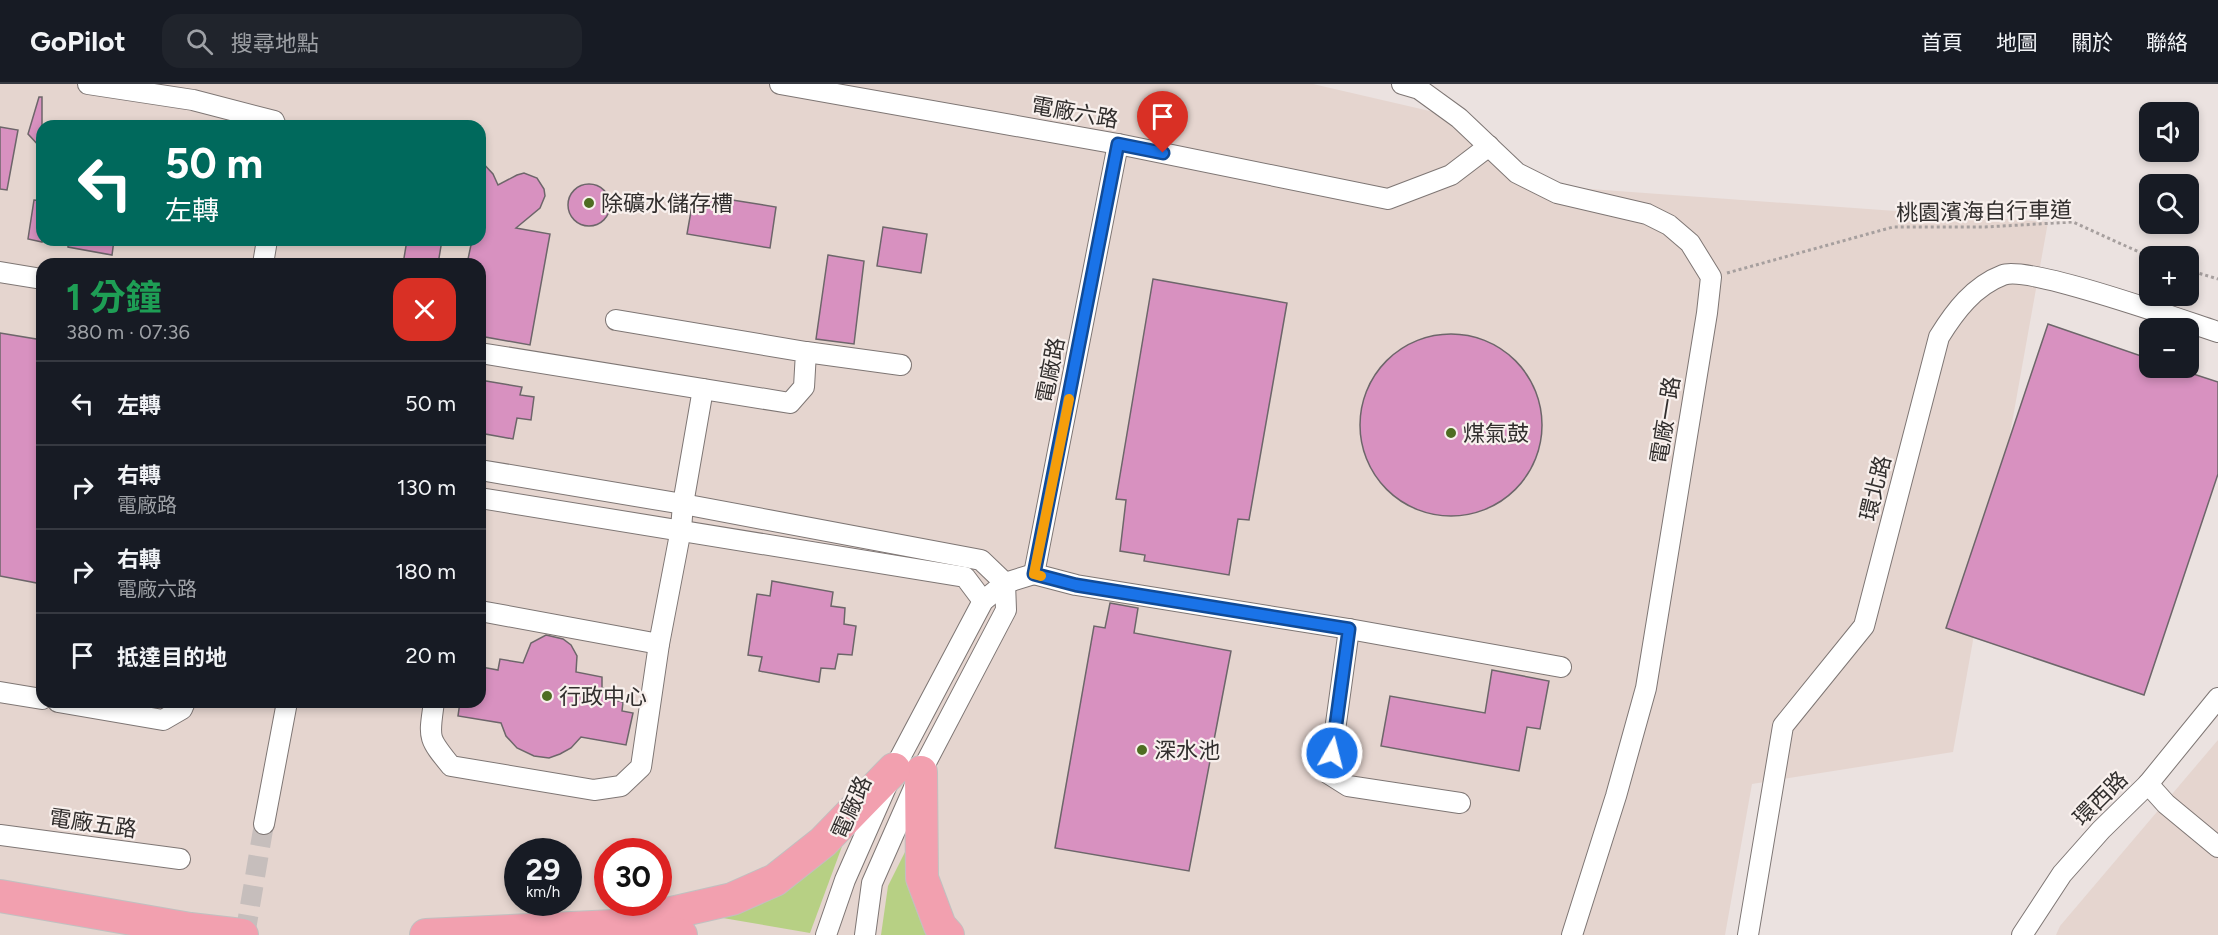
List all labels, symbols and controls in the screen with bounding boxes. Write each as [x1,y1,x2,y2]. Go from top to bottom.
search box [162,14,582,68]
text: GoPilot [30,24,126,58]
icon: search [183,25,216,58]
text: 搜尋地點 [231,30,319,57]
text: 首頁 [1921,30,1963,55]
text: 地圖 [1996,30,2038,55]
text: 關於 [2071,30,2113,55]
text: 聯絡 [2146,30,2188,55]
pin [1137,91,1188,153]
street label: 電廠六路 [1029,92,1121,133]
icon: arrive [1146,100,1179,133]
map controls [2139,102,2199,378]
button: sound [2139,102,2199,162]
text: 50 m [165,138,263,189]
icon: left [66,144,144,222]
button: search [2139,174,2199,234]
place label: 除礦水儲存槽 [601,190,733,217]
text: 左轉 [165,194,219,227]
marker: 除礦水儲存槽 [582,196,596,210]
street label: 桃園濱海自行車道 [1896,196,2072,227]
button: + [2139,246,2199,306]
text: 1 分鐘 [66,276,162,319]
button: close [393,278,456,341]
button: − [2139,318,2199,378]
text: 380 m · 07:36 [66,320,190,344]
street label: 電廠路 [1031,335,1070,405]
street label: 電廠一路 [1645,375,1686,466]
icon: left [66,387,99,420]
text: 50 m [405,390,456,417]
text: 左轉 [117,392,161,419]
place label: 煤氣鼓 [1463,420,1529,447]
marker: 煤氣鼓 [1444,426,1458,440]
street label: 環北路 [1854,453,1897,523]
text: 右轉 [117,462,161,489]
icon: right [66,471,99,504]
text: 130 m [397,474,456,501]
text: 電廠路 [117,493,177,517]
text: 右轉 [117,546,161,573]
icon: right [66,555,99,588]
text: 180 m [395,558,456,585]
text: 電廠六路 [117,577,197,601]
icon: arrive [66,639,99,672]
text: 20 m [405,642,456,669]
text: 抵達目的地 [117,644,227,671]
place label: 行政中心 [559,683,647,710]
marker: 行政中心 [540,689,554,703]
position arrow [1300,721,1364,785]
place label: 深水池 [1154,737,1220,764]
marker: 深水池 [1135,743,1149,757]
street label: 環西路 [2067,765,2133,831]
street label: 電廠路 [826,772,877,843]
street label: 電廠五路 [47,804,138,843]
speed limit sign: 30 [594,838,672,916]
text: 29 [526,851,560,888]
text: km/h [526,883,560,901]

